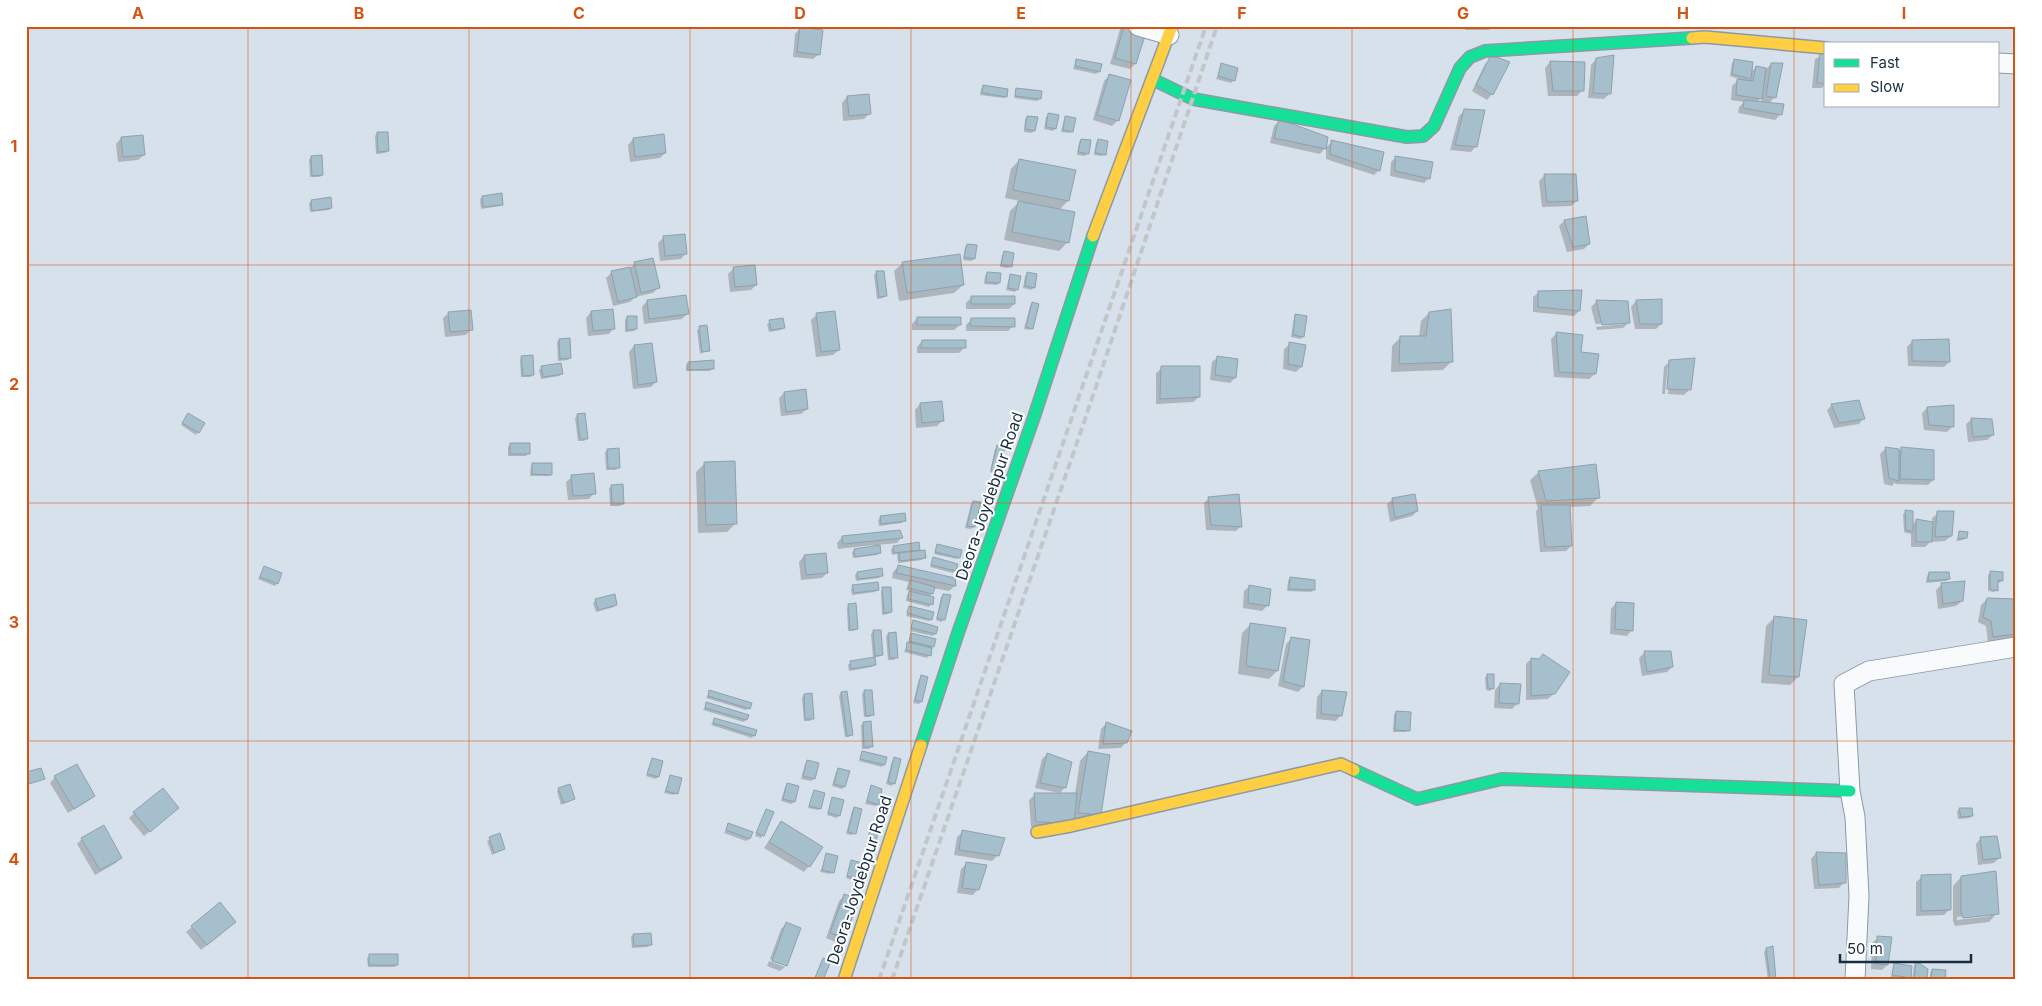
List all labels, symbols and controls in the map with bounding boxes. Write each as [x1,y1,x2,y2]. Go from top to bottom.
text: A [132,3,144,23]
text: B [354,3,364,23]
text: C [573,3,585,23]
text: D [794,3,806,23]
text: E [1016,3,1026,23]
text: F [1237,3,1247,23]
text: G [1457,3,1469,23]
text: H [1677,3,1689,23]
text: I [1902,3,1906,23]
legend [1824,42,2000,108]
text: Fast [1870,53,1900,72]
text: Slow [1870,77,1904,96]
text: 1 [11,136,17,156]
text: 2 [9,374,19,394]
street label: Deora-Joydebpur Road [951,409,1027,583]
text: 3 [9,612,19,632]
street label: Deora-Joydebpur Road [822,793,896,967]
text: 4 [9,849,20,869]
scale bar [1840,931,1971,963]
text: 50 m [1847,939,1883,958]

